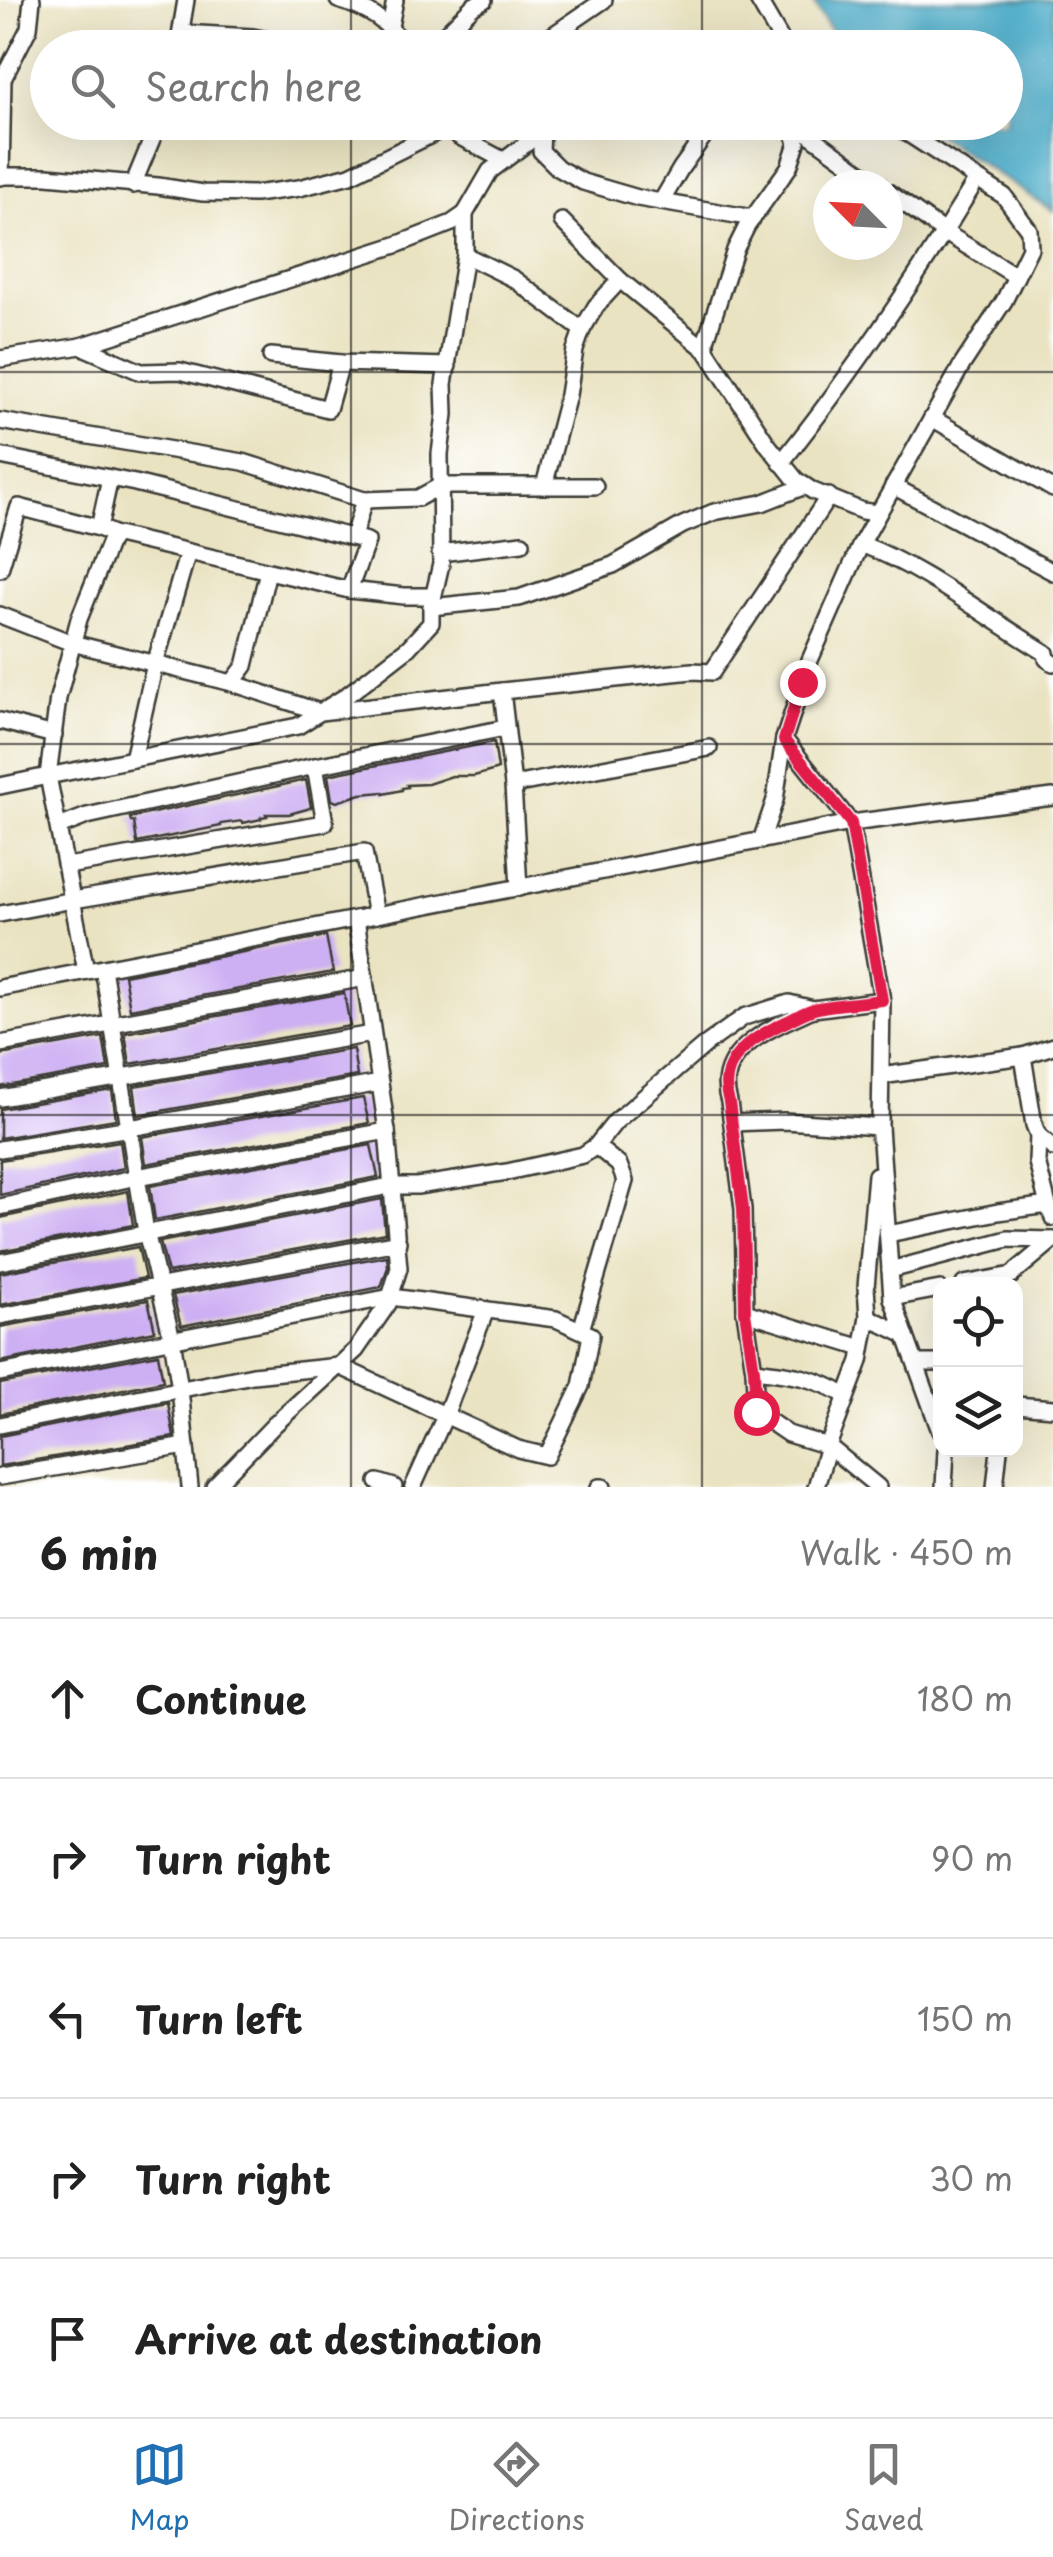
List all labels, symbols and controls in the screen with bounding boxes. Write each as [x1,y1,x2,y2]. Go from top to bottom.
search box [30,30,1023,140]
text: Search here [145,57,362,114]
icon: search [65,58,120,113]
north arrow [813,170,903,260]
route end [780,660,826,706]
map controls [933,1277,1023,1457]
button: locate [933,1277,1023,1367]
button: layers [933,1367,1023,1457]
route start [734,1390,780,1436]
text: 6 min [40,1521,159,1584]
text: Walk · 450 m [800,1528,1013,1576]
text: Continue [135,1670,306,1727]
icon: ahead [40,1671,95,1726]
text: 180 m [917,1674,1013,1722]
text: Turn right [135,1830,331,1887]
icon: right [40,1831,95,1886]
text: 90 m [931,1834,1013,1882]
text: Turn left [135,1990,303,2047]
icon: left [40,1991,95,2046]
text: 150 m [917,1994,1013,2042]
text: Turn right [135,2150,331,2207]
icon: right [40,2151,95,2206]
text: 30 m [929,2154,1013,2202]
text: Arrive at destination [135,2310,543,2367]
icon: arrive [40,2311,95,2366]
tab: Map [130,2437,189,2540]
tab: Directions [449,2437,585,2540]
tab: Saved [844,2437,923,2540]

